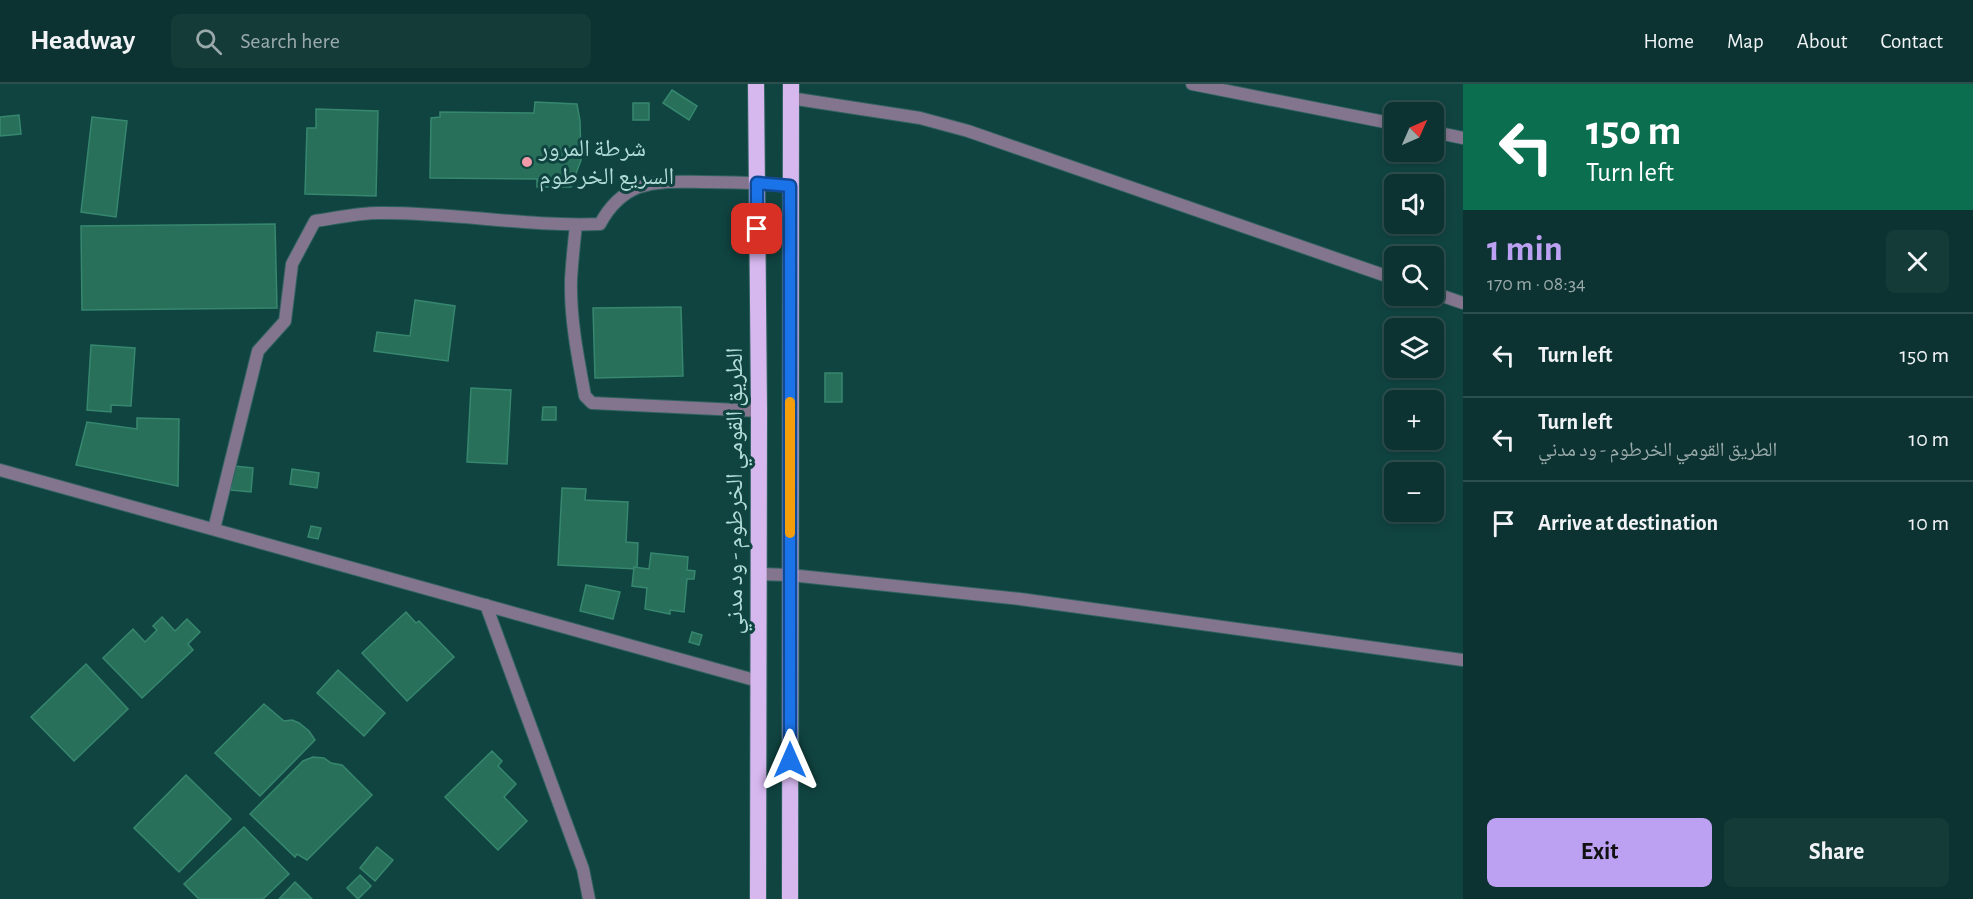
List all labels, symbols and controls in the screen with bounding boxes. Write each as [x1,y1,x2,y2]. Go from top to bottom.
search box [171,14,591,68]
icon: search [192,25,225,58]
text: Headway [30,27,135,55]
text: Search here [240,30,340,52]
text: Home [1643,31,1694,52]
text: Map [1727,31,1764,52]
text: About [1797,31,1847,52]
text: Contact [1880,31,1943,52]
north arrow [1384,102,1444,162]
map controls [1384,102,1444,522]
icon: left [1487,108,1565,186]
text: 150 m [1586,110,1681,152]
place label: شرطة المرور السريع الخرطوم [538,137,674,192]
marker: شرطة المرور السريع الخرطوم [520,155,534,169]
text: Turn left [1586,159,1674,186]
button: sound [1384,174,1444,234]
pin [731,203,782,254]
icon: arrive [740,212,773,245]
button: close [1886,230,1949,293]
text: 1 min [1487,231,1563,267]
button: search [1384,246,1444,306]
text: 170 m · 08:34 [1487,274,1586,294]
button: layers [1384,318,1444,378]
icon: left [1487,339,1520,372]
text: Turn left [1538,344,1612,366]
text: 150 m [1899,344,1949,366]
street label: الطريق القومي الخرطوم - ود مدني [723,347,753,635]
button: + [1384,390,1444,450]
text: Turn left [1538,411,1612,433]
icon: left [1487,423,1520,456]
text: 10 m [1909,428,1949,450]
text: الطريق القومي الخرطوم - ود مدني [1538,440,1777,460]
button: − [1384,462,1444,522]
icon: arrive [1487,507,1520,540]
text: Arrive at destination [1538,512,1718,534]
text: 10 m [1909,512,1949,534]
position arrow [758,728,822,792]
button: Exit [1487,818,1712,887]
button: Share [1724,818,1949,887]

